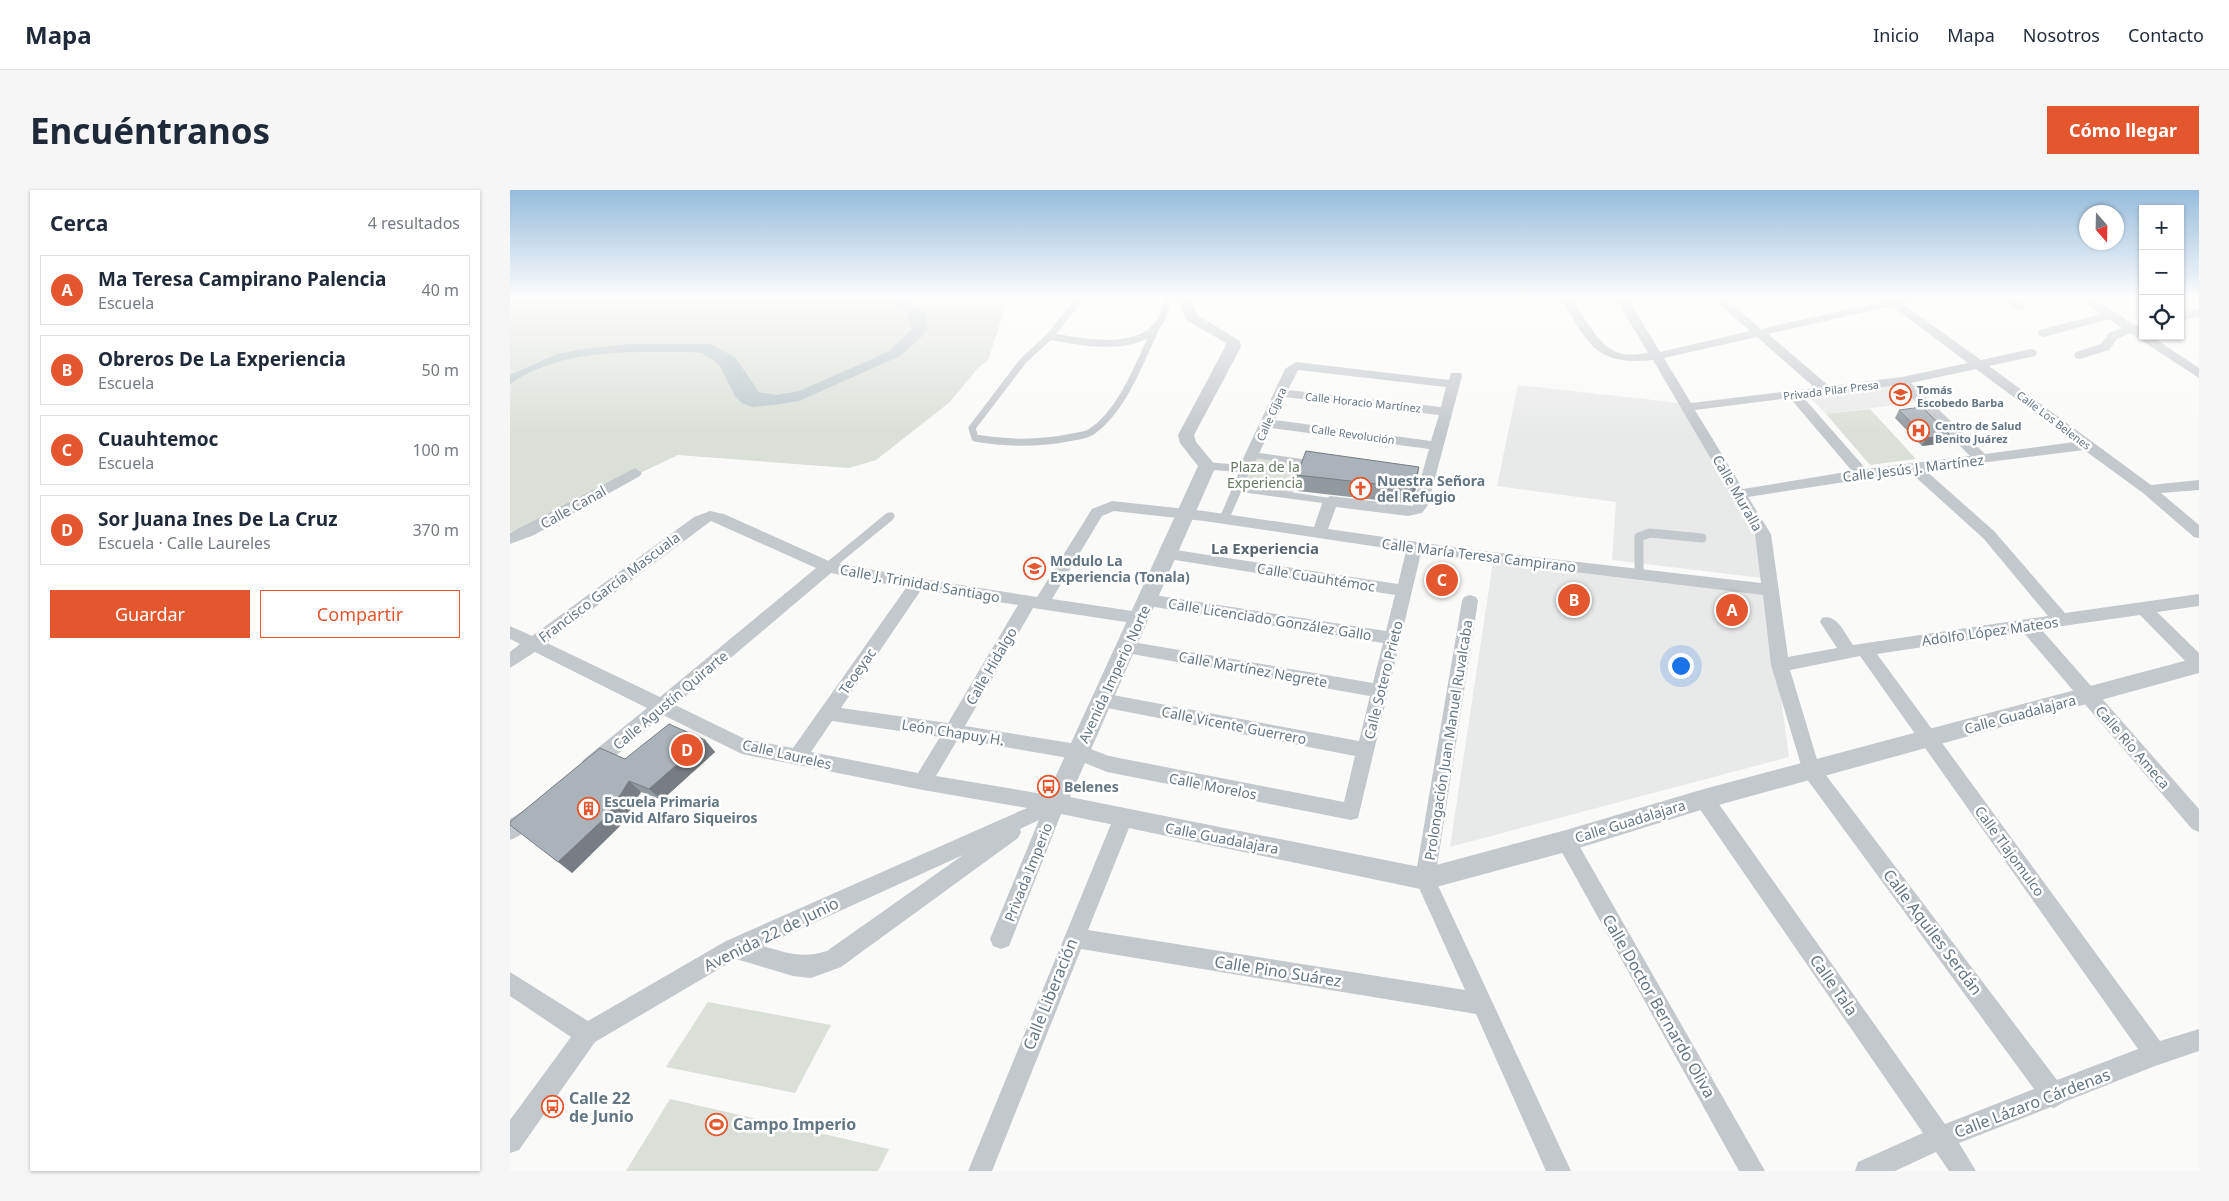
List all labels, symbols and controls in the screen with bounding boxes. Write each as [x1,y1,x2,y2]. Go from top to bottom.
text: Mapa [25,18,92,51]
text: Inicio [1873,23,1919,47]
text: Mapa [1947,23,1995,47]
text: Nosotros [2023,23,2100,47]
text: Contacto [2128,23,2204,47]
button: Cómo llegar [2047,106,2199,154]
text: Encuéntranos [30,107,270,154]
north arrow [2079,205,2124,250]
map controls [2139,205,2184,340]
button: + [2139,205,2184,250]
text: Cerca [50,209,108,237]
text: 4 resultados [368,212,460,234]
button: − [2139,250,2184,295]
text: Ma Teresa Campirano Palencia [98,266,386,292]
text: A [61,279,73,301]
text: 40 m [422,279,459,301]
text: Escuela [98,292,154,314]
button: locate [2139,295,2184,340]
text: Obreros De La Experiencia [98,346,346,372]
text: B [62,359,72,381]
text: 50 m [422,359,459,381]
text: Escuela [98,372,154,394]
street label: Privada Pilar Presa [1782,377,1880,403]
place label: Tomás Escobedo Barba [1917,382,2004,410]
school or university icon: Tomás Escobedo Barba [1889,383,1913,407]
street label: Calle Cíjara [1253,385,1289,443]
street label: Calle Los Belenes [2014,387,2094,453]
street label: Calle Horacio Martínez [1304,388,1422,416]
place label: Centro de Salud Benito Juárez [1935,418,2021,446]
hospital icon: Centro de Salud Benito Juárez [1907,419,1931,443]
street label: Calle Revolución [1310,421,1396,447]
text: Cuauhtemoc [98,426,218,452]
text: C [62,439,72,461]
text: 100 m [412,439,459,461]
street label: Calle Jesús J. Martínez [1841,450,1985,486]
street label: Calle Muralla [1708,451,1768,535]
text: Escuela [98,452,154,474]
park label: Plaza de la Experiencia [1227,457,1303,492]
place label: Nuestra Señora del Refugio [1377,471,1485,506]
church icon: Nuestra Señora del Refugio [1349,476,1373,500]
street label: Calle Canal [537,481,609,533]
text: Sor Juana Ines De La Cruz [98,506,338,532]
text: D [61,519,73,541]
text: 370 m [412,519,459,541]
street label: Francisco García Mascuala [534,528,684,646]
text: Escuela · Calle Laureles [98,532,271,554]
street label: Calle María Teresa Campirano [1381,534,1577,576]
district label: La Experiencia [1211,538,1319,558]
place label: Modulo La Experiencia (Tonala) [1050,551,1190,586]
school or university icon: Modulo La Experiencia (Tonala) [1022,556,1046,580]
street label: Calle Cuauhtémoc [1256,558,1377,596]
street label: Calle J. Trinidad Santiago [839,560,1001,606]
pin: C [1426,561,1458,599]
pin: B [1558,581,1590,619]
button: Guardar [50,590,250,638]
button: Compartir [260,590,460,638]
pin: A [1716,591,1748,629]
street label: Calle Licenciado González Gallo [1167,594,1373,644]
street label: Avenida Imperio Norte [1074,602,1154,746]
street label: Adolfo López Mateos [1921,612,2060,650]
street label: Prolongación Juan Manuel Ruvalcaba [1420,618,1476,862]
street label: Calle Sotero Prieto [1359,619,1407,741]
street label: Calle Hidalgo [961,624,1021,708]
street label: Teoeyac [834,644,880,698]
street label: Calle Agustín Quirarte [608,646,732,754]
street label: Calle Martínez Negrete [1177,647,1329,691]
your location [1668,653,1694,679]
street label: Calle Guadalajara [1962,690,2078,738]
street label: Calle Río Ameca [2092,701,2174,793]
street label: Calle Vicente Guerrero [1160,702,1308,748]
street label: León Chapuy H. [900,715,1006,749]
pin: D [671,731,703,769]
street label: Calle Laureles [741,735,834,774]
street label: Calle Morelos [1168,768,1259,804]
bus stop icon: Belenes [1036,774,1060,798]
place label: Belenes [1064,777,1119,796]
place label: Escuela Primaria David Alfaro Siqueiros [604,792,757,827]
street label: Calle Guadalajara [1572,795,1688,847]
building icon: Escuela Primaria David Alfaro Siqueiros [576,797,600,821]
street label: Calle Tlajomulco [1971,802,2049,900]
street label: Calle Guadalajara [1164,818,1280,858]
street label: Privada Imperio [999,820,1057,924]
street label: Calle Aquiles Serdán [1878,865,1988,999]
street label: Avenida 22 de Junio [700,892,842,976]
street label: Calle Doctor Bernardo Oliva [1597,910,1721,1102]
street label: Calle Liberación [1018,935,1082,1053]
street label: Calle Pino Suárez [1213,950,1343,992]
street label: Calle Tala [1805,950,1863,1020]
street label: Calle Lázaro Cárdenas [1951,1063,2113,1143]
place label: Calle 22 de Junio [569,1087,634,1127]
bus stop icon: Calle 22 de Junio [541,1095,565,1119]
sports icon: Campo Imperio [705,1112,729,1136]
place label: Campo Imperio [733,1113,856,1135]

